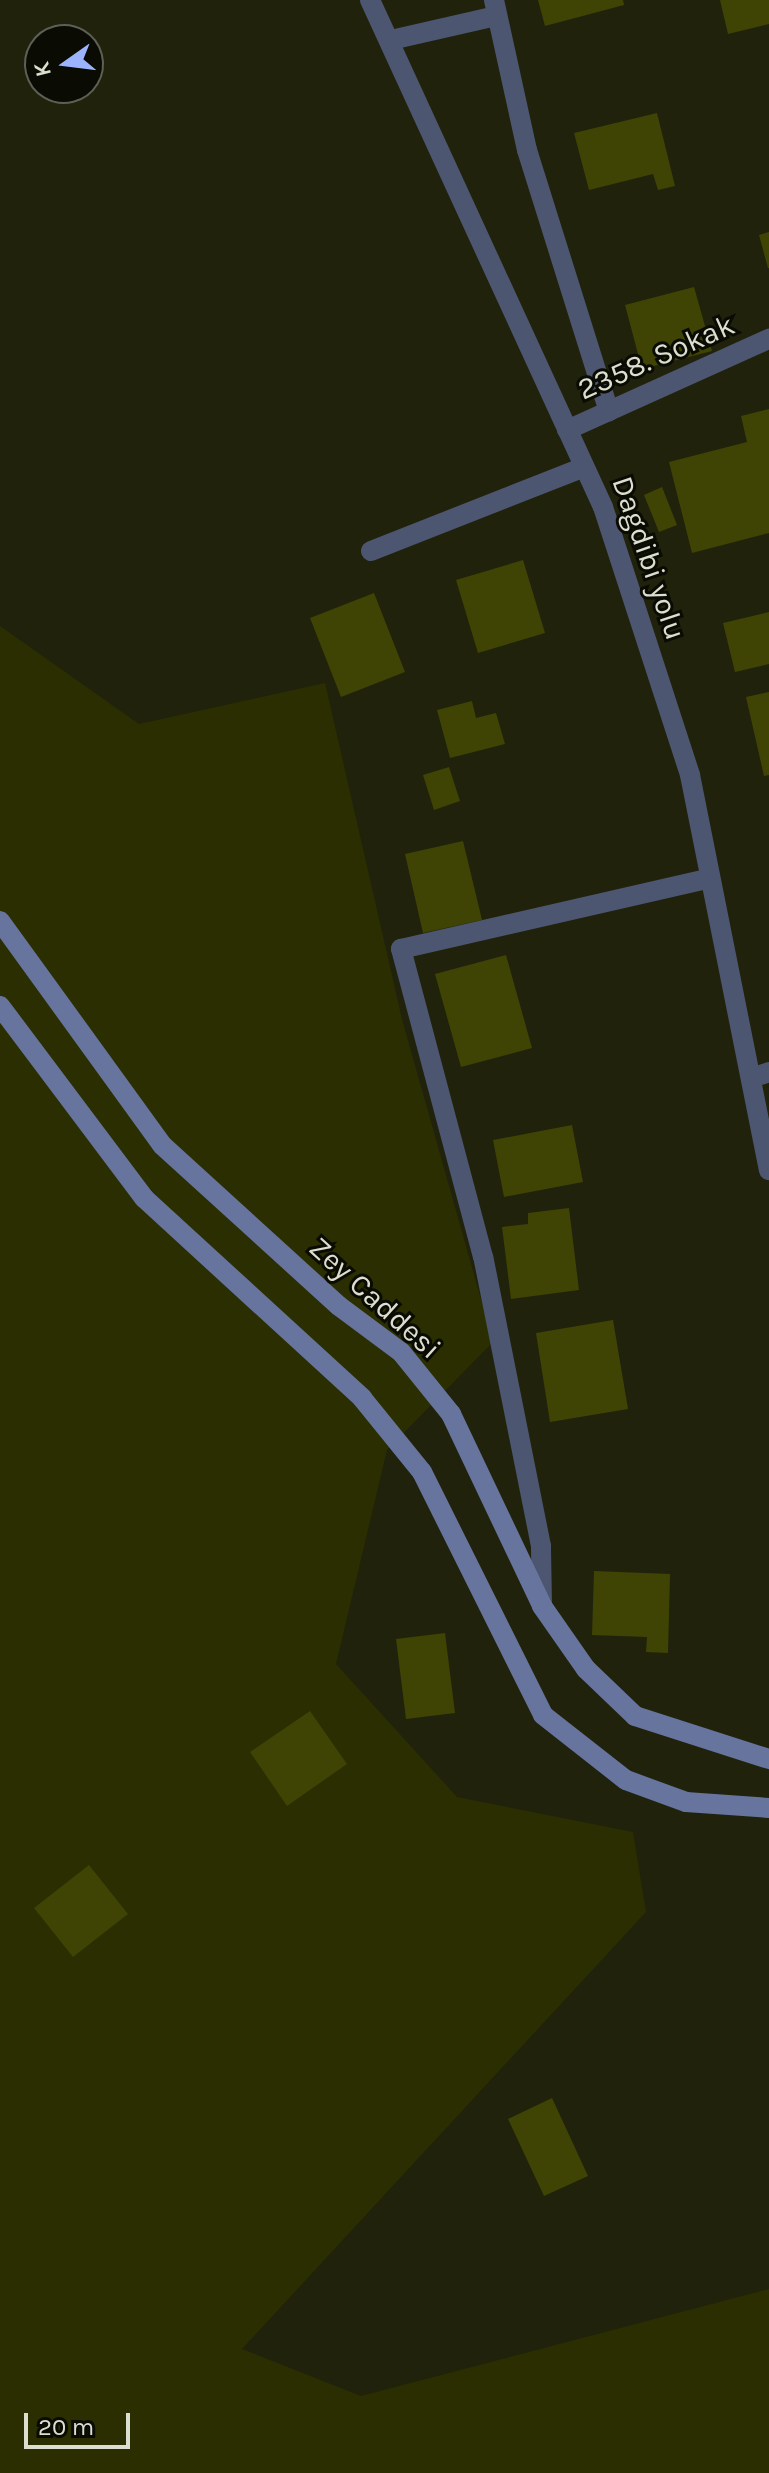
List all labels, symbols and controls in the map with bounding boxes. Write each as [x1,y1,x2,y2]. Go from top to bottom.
north arrow [24,24,104,104]
text: K [28,59,57,79]
street label: 2358. Sokak [572,306,740,408]
street label: Dagdibi yolu [604,471,694,645]
street label: Zey Caddesi [302,1229,448,1367]
scale bar [28,2397,134,2447]
text: 20 m [38,2413,94,2441]

